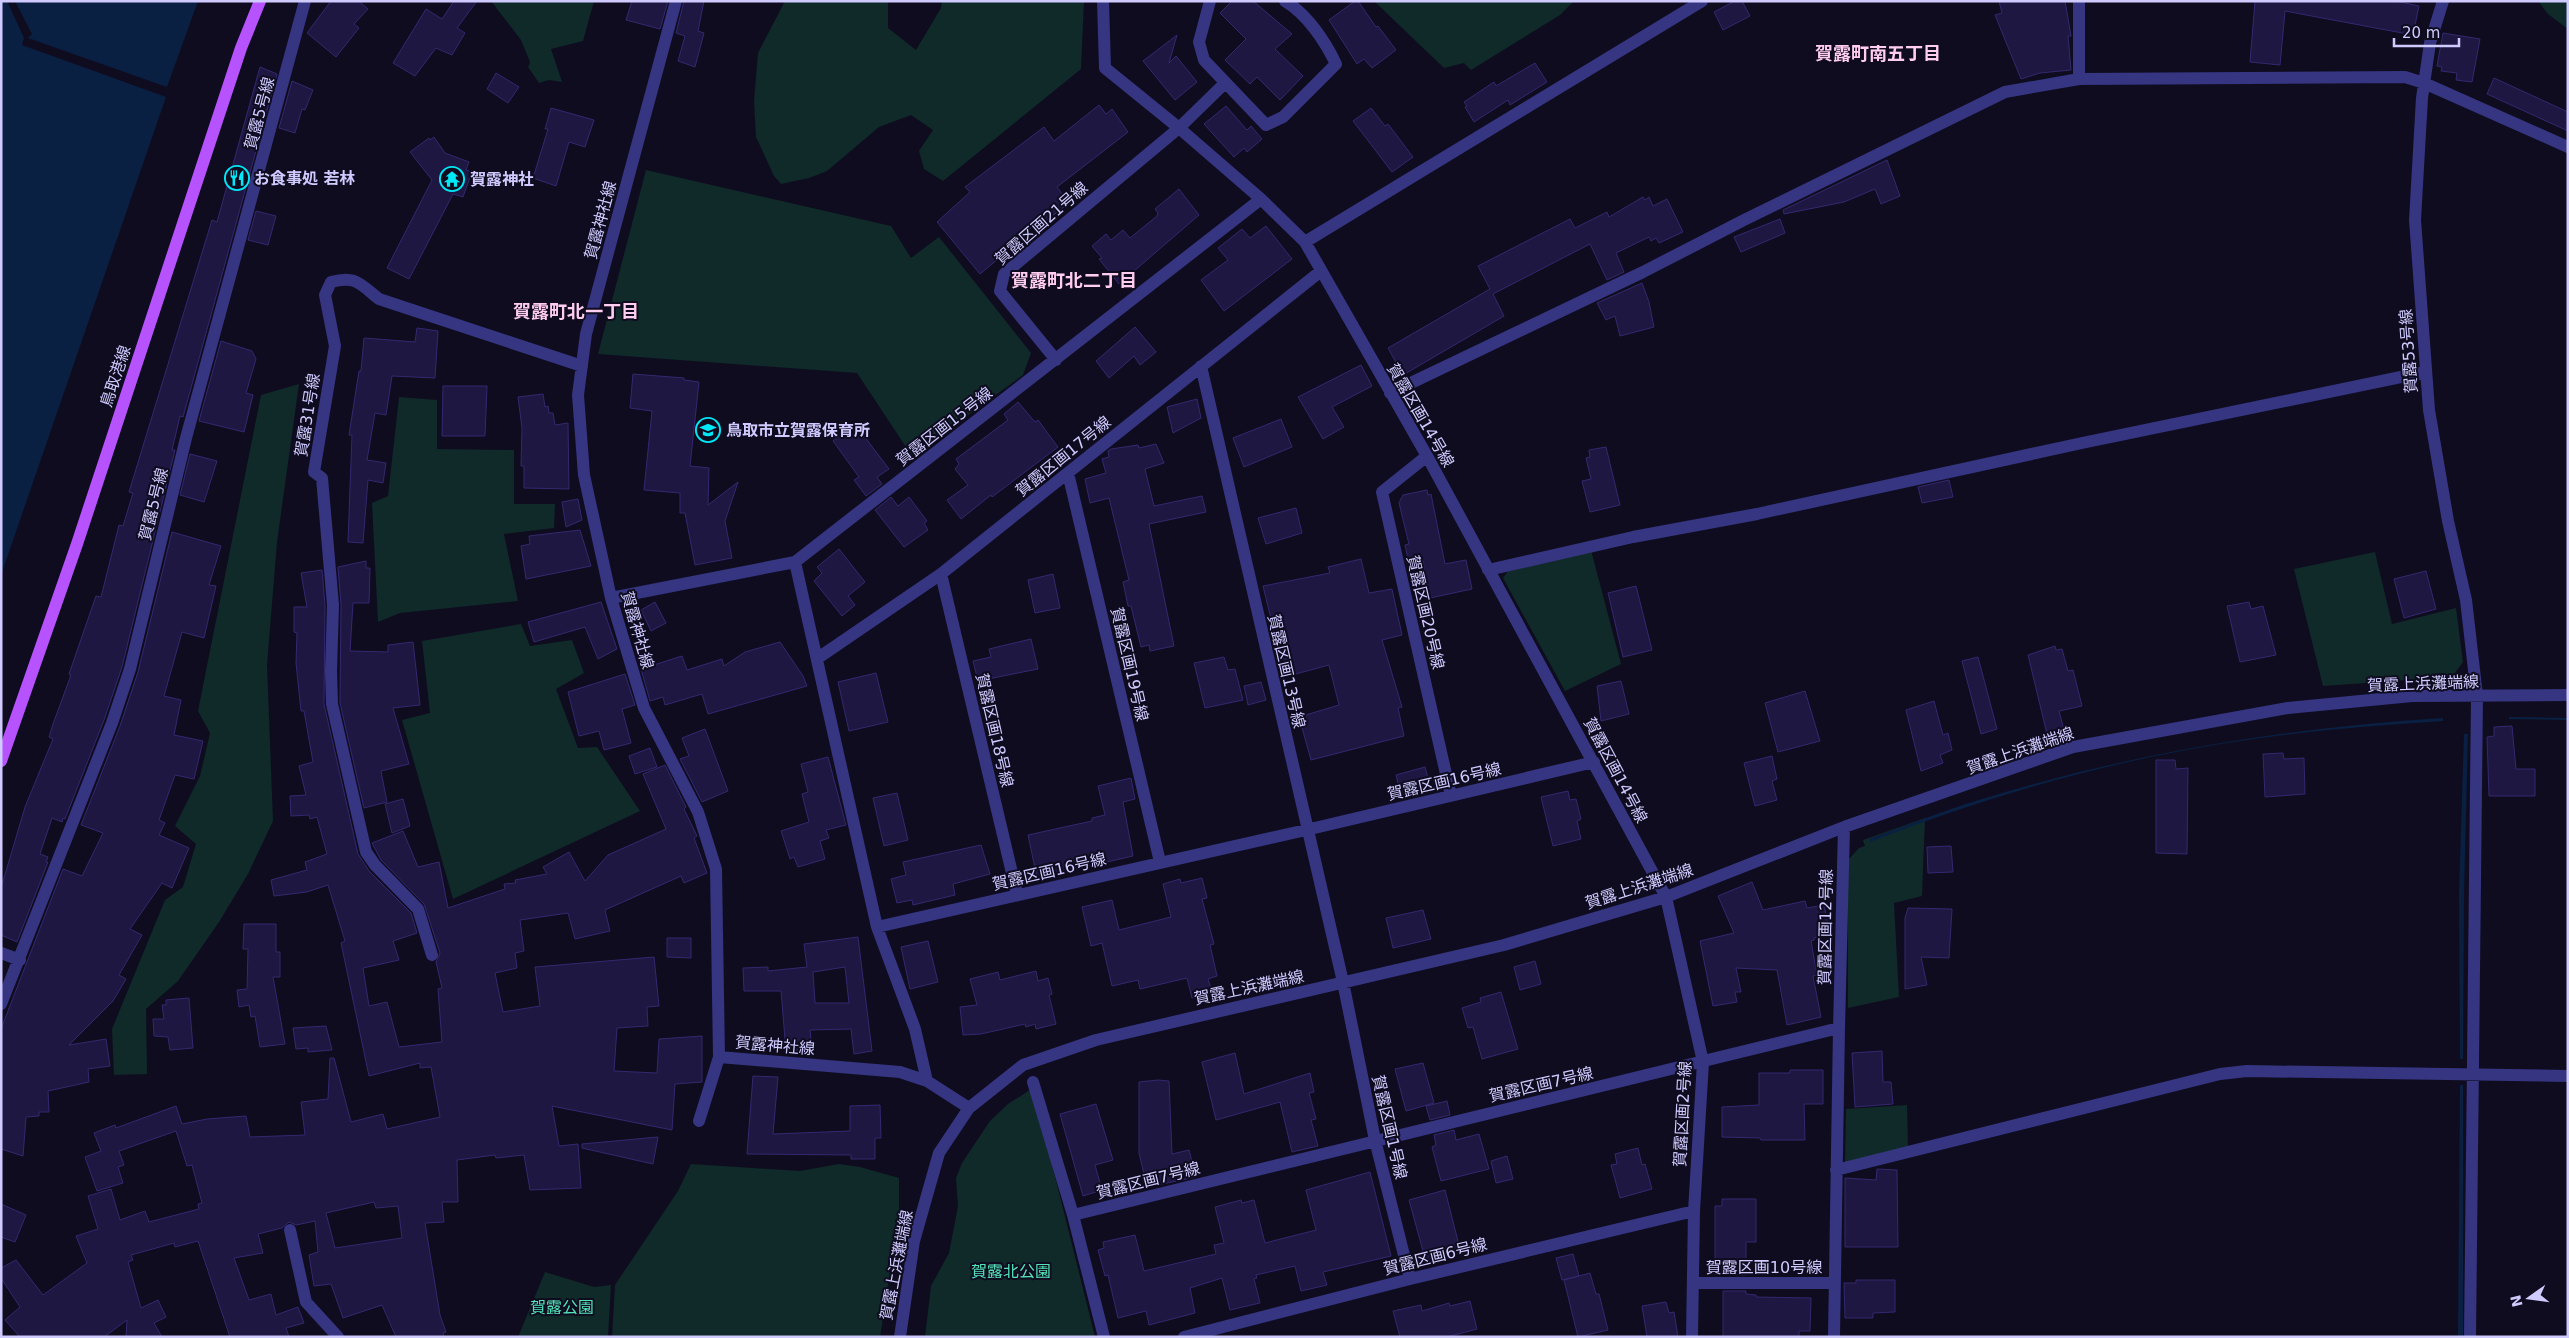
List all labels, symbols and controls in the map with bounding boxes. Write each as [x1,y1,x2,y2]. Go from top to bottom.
scale bar [2394,15,2459,47]
text: 20 m [2402,24,2440,42]
district label: 賀露町南五丁目 [1815,43,1941,64]
street label: 賀露5号線 [241,75,278,151]
restaurant icon: お食事処 若林 [224,165,250,191]
temple icon: 賀露神社 [439,166,465,192]
place label: お食事処 若林 [254,169,356,188]
place label: 賀露神社 [470,170,534,189]
street label: 賀露区画21号線 [991,178,1091,269]
street label: 賀露神社線 [581,179,620,261]
district label: 賀露町北二丁目 [1011,270,1137,291]
district label: 賀露町北一丁目 [513,301,639,322]
street label: 賀露53号線 [2396,308,2421,394]
street label: 鳥取港線 [97,343,134,410]
street label: 賀露区画14号線 [1383,360,1458,470]
street label: 賀露31号線 [292,372,323,458]
street label: 賀露区画15号線 [893,383,996,470]
street label: 賀露区画17号線 [1012,412,1115,500]
school or university icon: 鳥取市立賀露保育所 [695,417,721,443]
place label: 鳥取市立賀露保育所 [726,421,870,440]
street label: 賀露5号線 [135,466,172,542]
street label: 賀露区画20号線 [1403,553,1448,671]
street label: 賀露神社線 [617,589,658,671]
street label: 賀露区画19号線 [1107,605,1152,723]
street label: 賀露区画13号線 [1264,612,1309,730]
street label: 賀露区画18号線 [972,671,1017,789]
street label: 賀露上浜灘端線 [2367,672,2479,695]
street label: 賀露区画14号線 [1580,714,1651,826]
street label: 賀露上浜灘端線 [1964,723,2076,778]
street label: 賀露区画16号線 [1385,759,1503,804]
street label: 賀露区画16号線 [990,849,1108,894]
street label: 賀露上浜灘端線 [1583,860,1695,913]
street label: 賀露区画12号線 [1815,869,1836,985]
street label: 賀露上浜灘端線 [1192,967,1306,1008]
street label: 賀露神社線 [734,1033,816,1058]
street label: 賀露区画2号線 [1670,1061,1695,1168]
street label: 賀露区画7号線 [1487,1063,1595,1106]
street label: 賀露区画1号線 [1368,1073,1411,1181]
street label: 賀露区画7号線 [1094,1158,1202,1203]
street label: 賀露上浜灘端線 [876,1208,917,1322]
street label: 賀露区画6号線 [1381,1234,1489,1279]
street label: 賀露区画10号線 [1706,1258,1822,1277]
park label: 賀露北公園 [971,1262,1051,1281]
north arrow [2504,1273,2554,1323]
text: N [2507,1294,2526,1309]
park label: 賀露公園 [530,1298,594,1317]

